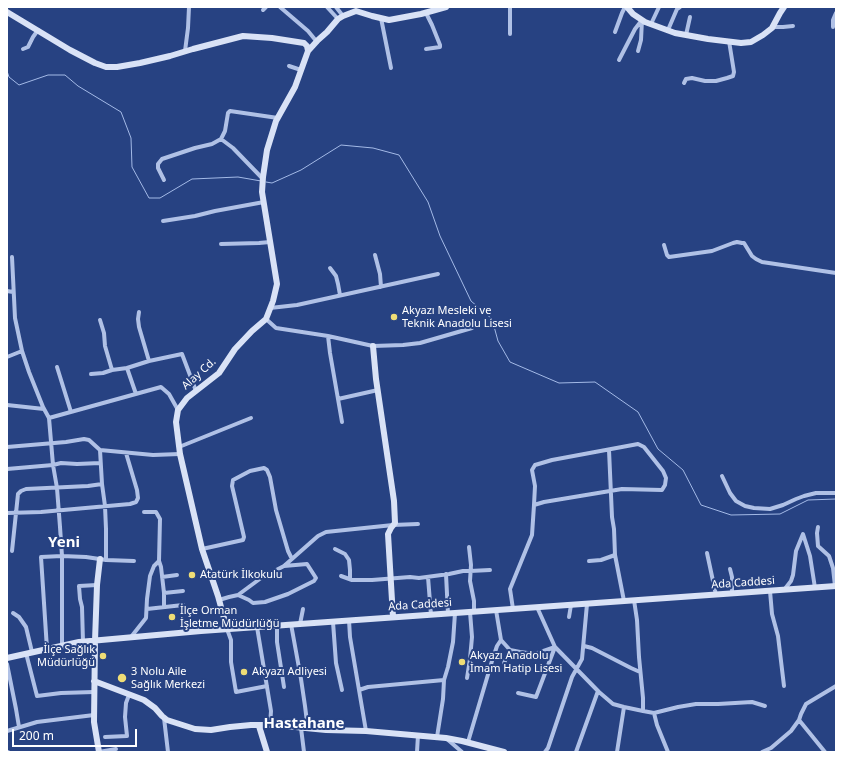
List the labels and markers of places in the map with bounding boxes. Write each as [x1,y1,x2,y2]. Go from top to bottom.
place label: Akyazı Mesleki ve Teknik Anadolu Lisesi [402,304,512,330]
marker: Akyazı Mesleki ve Teknik Anadolu Lisesi [389,312,399,322]
place label: Atatürk İlkokulu [200,568,283,582]
marker: Atatürk İlkokulu [187,570,197,580]
place label: İlçe Orman İşletme Müdürlüğü [180,604,279,630]
marker: İlçe Orman İşletme Müdürlüğü [167,612,177,622]
place label: İlçe Sağlık Müdürlüğü [37,643,95,669]
place label: Akyazı Anadolu İmam Hatip Lisesi [470,649,562,675]
marker: İlçe Sağlık Müdürlüğü [98,651,108,661]
marker: Akyazı Anadolu İmam Hatip Lisesi [457,657,467,667]
place label: 3 Nolu Aile Sağlık Merkezi [131,665,205,691]
place label: Akyazı Adliyesi [252,665,327,679]
marker: Akyazı Adliyesi [239,667,249,677]
marker: 3 Nolu Aile Sağlık Merkezi [116,672,128,684]

